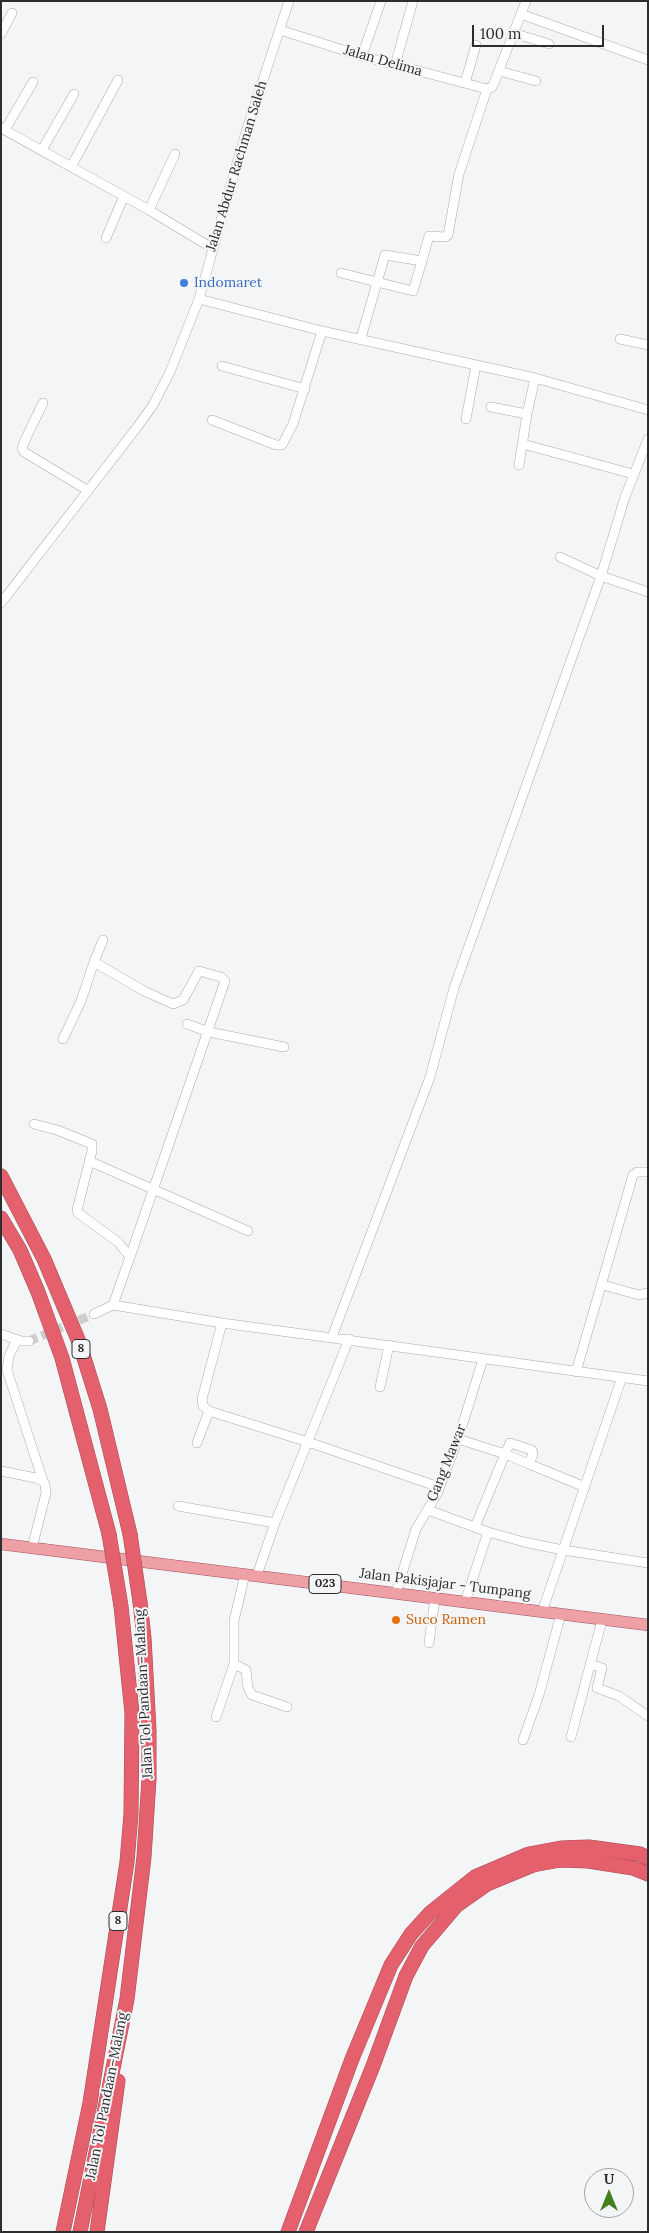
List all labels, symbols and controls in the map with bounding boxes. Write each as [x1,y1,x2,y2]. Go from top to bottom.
scale bar [474,15,606,47]
text: 100 m [480,24,521,43]
street label: Jalan Delima [342,42,424,80]
street label: Jalan Abdur Rachman Saleh [203,79,271,253]
place label: Indomaret [194,275,262,291]
marker: Indomaret [178,277,190,289]
road number: 8 [72,1340,90,1358]
street label: Gang Mawar [424,1422,470,1504]
street label: Jalan Pakisjajar - Tumpang [358,1565,532,1603]
road number: 023 [309,1575,341,1594]
street label: Jalan Tol Pandaan–Malang [131,1609,157,1779]
place label: Suco Ramen [406,1612,486,1628]
marker: Suco Ramen [390,1614,402,1626]
road number: 8 [109,1912,127,1930]
street label: Jalan Tol Pandaan–Malang [83,2011,131,2181]
north arrow [584,2168,634,2218]
text: U [604,2170,614,2188]

